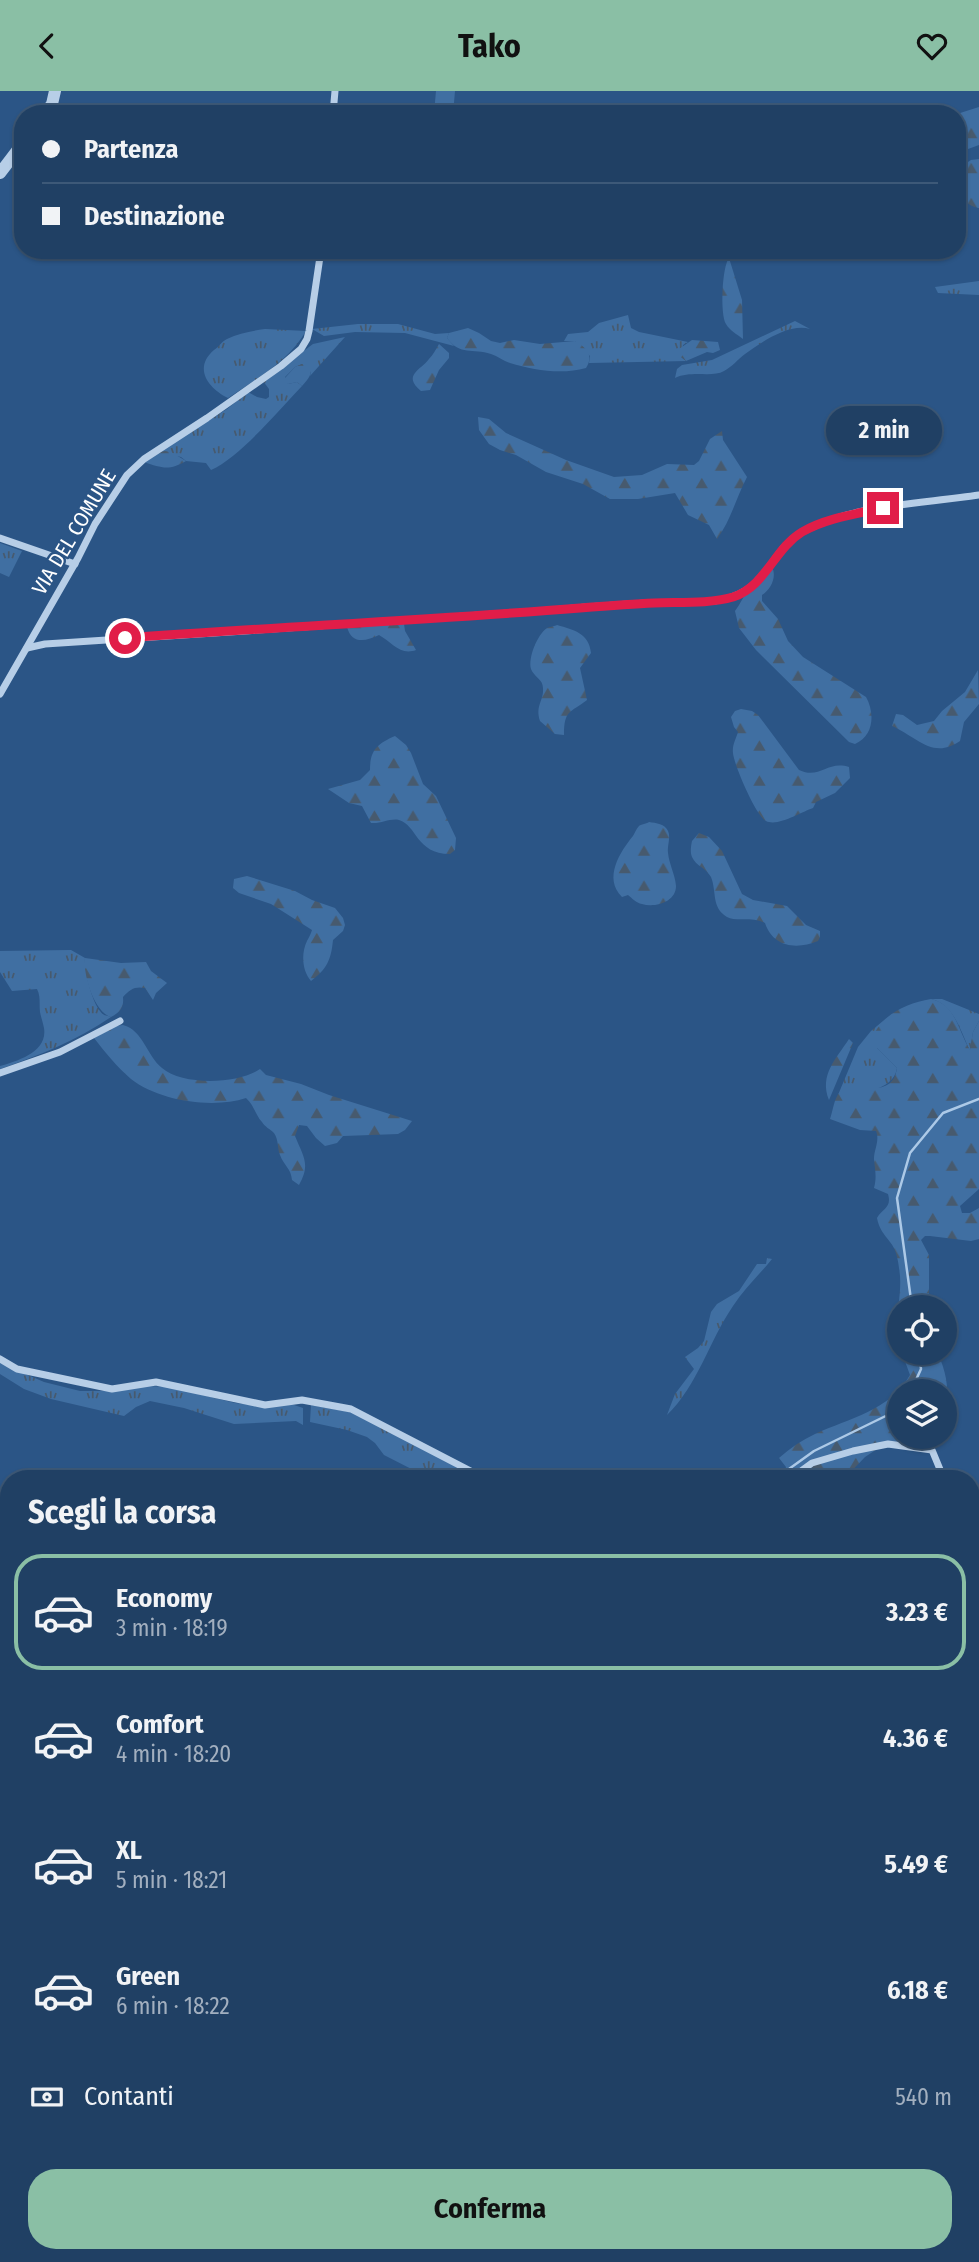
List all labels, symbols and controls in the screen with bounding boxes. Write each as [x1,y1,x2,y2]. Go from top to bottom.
icon: back [28,27,66,65]
text: Tako [458,27,521,65]
icon: heart [913,27,951,65]
text: Partenza [84,134,178,165]
text: Destinazione [84,201,225,232]
callout: 2 min [825,407,941,455]
text: 2 min [859,416,910,444]
street label: VIA DEL COMUNE [26,464,122,599]
route end [867,492,899,524]
route start [109,622,141,654]
map controls [887,1295,957,1449]
button: locate [887,1295,957,1365]
button: layers [887,1379,957,1449]
text: Scegli la corsa [28,1493,216,1531]
icon: car [32,1581,95,1644]
text: Economy [116,1583,212,1614]
text: 3.23 € [886,1597,948,1628]
text: 3 min · 18:19 [116,1614,228,1642]
icon: car [32,1707,95,1770]
text: Comfort [116,1709,204,1740]
text: 4.36 € [883,1723,948,1754]
text: 4 min · 18:20 [116,1740,231,1768]
icon: car [32,1833,95,1896]
text: XL [116,1835,142,1866]
text: 5.49 € [884,1849,948,1880]
text: 5 min · 18:21 [116,1866,227,1894]
icon: car [32,1959,95,2022]
text: Green [116,1961,180,1992]
text: 6.18 € [887,1975,948,2006]
text: 6 min · 18:22 [116,1992,230,2020]
icon: cash [28,2078,66,2116]
text: Contanti [84,2081,174,2112]
text: 540 m [895,2083,952,2111]
button: Conferma [28,2169,952,2249]

